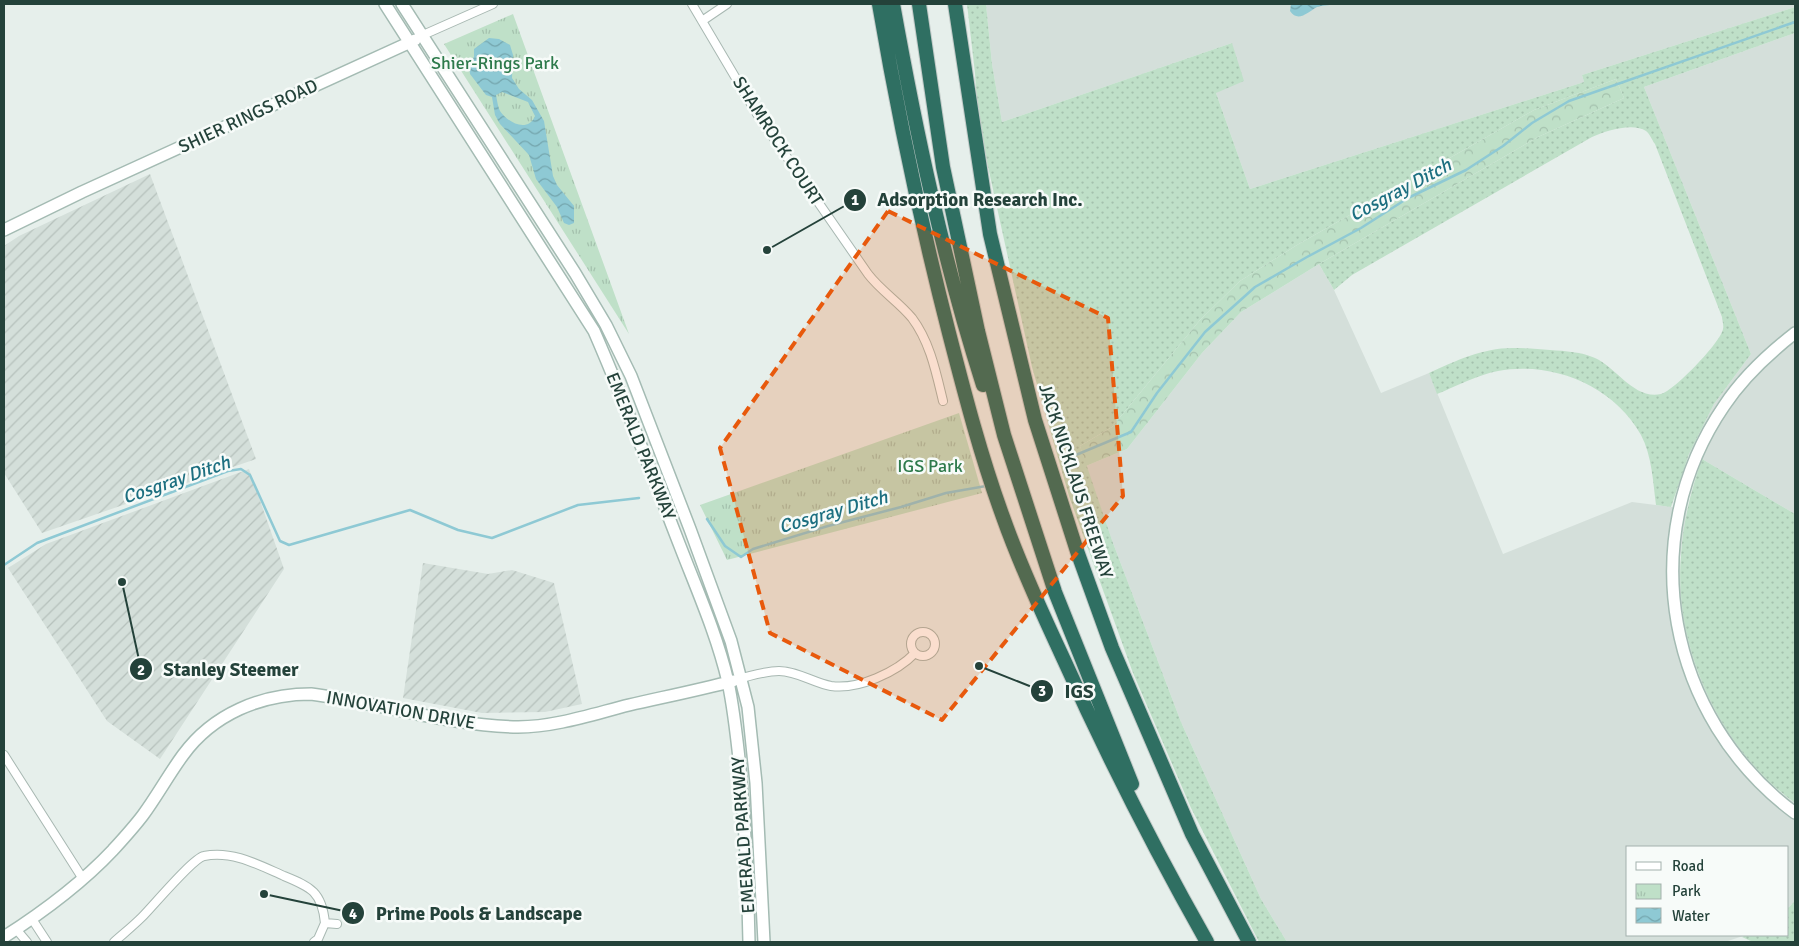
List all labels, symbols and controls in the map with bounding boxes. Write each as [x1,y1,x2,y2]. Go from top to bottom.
park label: Shier-Rings Park [431,52,559,74]
street label: SHAMROCK COURT [728,72,828,210]
street label: SHIER RINGS ROAD [175,74,321,158]
water label: Cosgray Ditch [1345,153,1456,227]
callout: Adsorption Research Inc. [842,183,1093,217]
text: Adsorption Research Inc. [877,188,1083,212]
text: 1 [851,191,859,209]
street label: EMERALD PARKWAY [601,369,681,523]
street label: JACK NICKLAUS FREEWAY [1034,381,1118,581]
water label: Cosgray Ditch [119,450,234,510]
park label: IGS Park [897,455,963,477]
water label: Cosgray Ditch [776,485,891,539]
callout: Stanley Steemer [128,652,309,686]
text: Stanley Steemer [163,658,299,682]
text: 2 [137,661,145,679]
callout: IGS [1030,674,1104,708]
text: IGS [1064,680,1094,704]
text: 3 [1038,682,1046,700]
street label: INNOVATION DRIVE [325,686,477,734]
street label: EMERALD PARKWAY [727,756,759,914]
legend [1626,846,1789,936]
text: Road [1672,857,1704,875]
text: Park [1672,882,1701,900]
callout: Prime Pools & Landscape [340,896,592,930]
text: Prime Pools & Landscape [376,902,582,926]
text: 4 [349,905,357,923]
text: Water [1672,907,1710,925]

